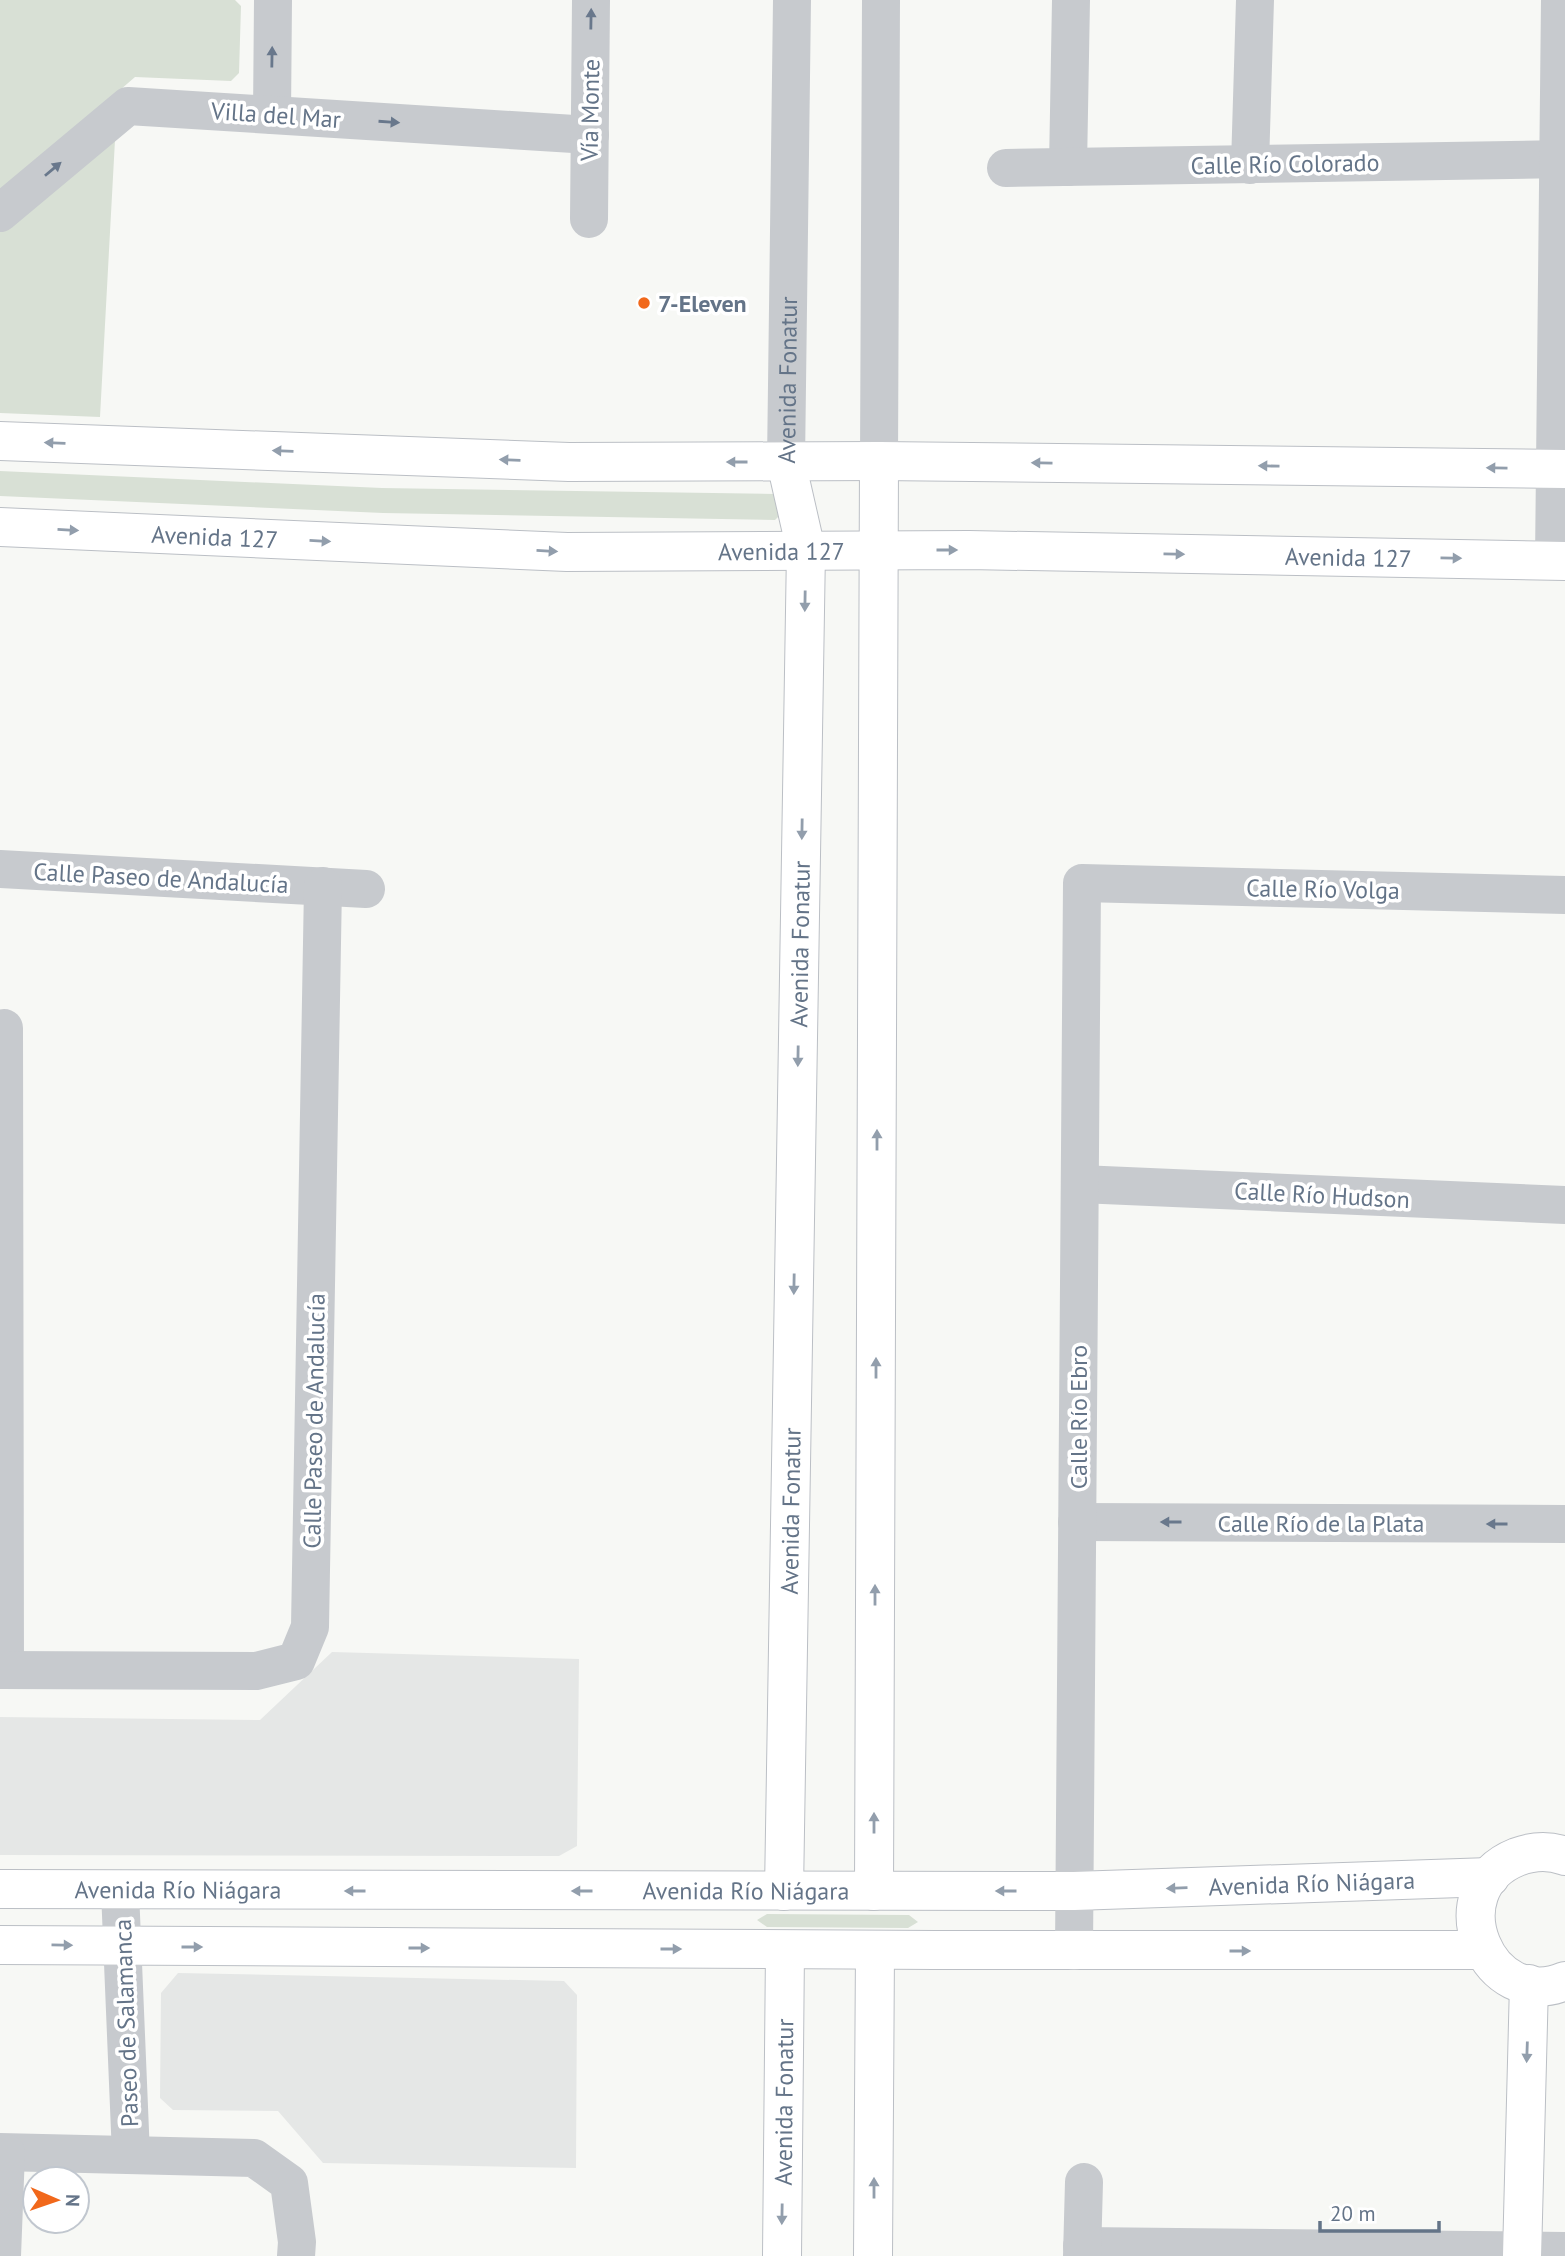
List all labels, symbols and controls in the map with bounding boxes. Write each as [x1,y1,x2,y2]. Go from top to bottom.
one-way arrow [585,7,597,29]
one-way arrow [267,46,278,68]
street label: Vía Monte [574,59,606,162]
street label: Villa del Mar [209,95,342,135]
one-way arrow [378,117,400,128]
street label: Calle Río Colorado [1190,147,1380,181]
one-way arrow [44,162,61,177]
place label: 7-Eleven [658,288,747,319]
marker: 7-Eleven [636,295,652,311]
street label: Avenida Fonatur [770,296,804,464]
one-way arrow [44,438,66,449]
one-way arrow [271,446,293,457]
one-way arrow [499,454,521,465]
one-way arrow [726,456,748,468]
one-way arrow [1031,457,1053,469]
one-way arrow [1258,460,1280,472]
one-way arrow [1486,462,1508,474]
street label: Avenida 127 [151,518,279,555]
one-way arrow [57,524,79,535]
one-way arrow [309,535,331,546]
street label: Avenida 127 [718,535,845,567]
street label: Avenida 127 [1285,540,1412,574]
one-way arrow [936,544,958,556]
one-way arrow [536,545,558,556]
one-way arrow [1164,548,1186,559]
one-way arrow [1440,553,1462,564]
one-way arrow [800,591,811,613]
one-way arrow [796,818,807,840]
street label: Calle Paseo de Andalucía [33,856,289,900]
street label: Avenida Fonatur [783,860,816,1028]
street label: Calle Río Volga [1246,872,1400,906]
one-way arrow [792,1046,804,1068]
one-way arrow [871,1129,883,1151]
street label: Calle Río Hudson [1233,1175,1411,1215]
one-way arrow [788,1273,800,1295]
street label: Calle Paseo de Andalucía [296,1293,332,1549]
street label: Calle Río Ebro [1063,1345,1094,1489]
one-way arrow [870,1356,882,1378]
street label: Avenida Fonatur [773,1427,807,1595]
street label: Calle Río de la Plata [1218,1508,1424,1539]
one-way arrow [1160,1516,1182,1528]
one-way arrow [1486,1518,1508,1530]
one-way arrow [869,1584,881,1606]
one-way arrow [868,1811,880,1833]
street label: Avenida Río Niágara [1208,1864,1416,1902]
street label: Avenida Río Niágara [75,1874,281,1905]
street label: Avenida Río Niágara [643,1875,849,1906]
one-way arrow [1165,1882,1187,1893]
one-way arrow [343,1885,365,1897]
one-way arrow [571,1885,593,1897]
one-way arrow [994,1885,1016,1897]
street label: Paseo de Salamanca [107,1918,145,2128]
one-way arrow [51,1940,73,1951]
one-way arrow [181,1941,203,1952]
one-way arrow [408,1942,430,1954]
one-way arrow [660,1943,682,1955]
one-way arrow [1229,1945,1251,1957]
street label: Avenida Fonatur [767,2018,800,2186]
one-way arrow [1522,2042,1533,2064]
north arrow [21,2165,91,2235]
one-way arrow [868,2177,880,2199]
scale bar [1320,2190,1439,2234]
text: N [61,2194,85,2207]
text: 20 m [1330,2200,1376,2227]
one-way arrow [776,2203,788,2225]

